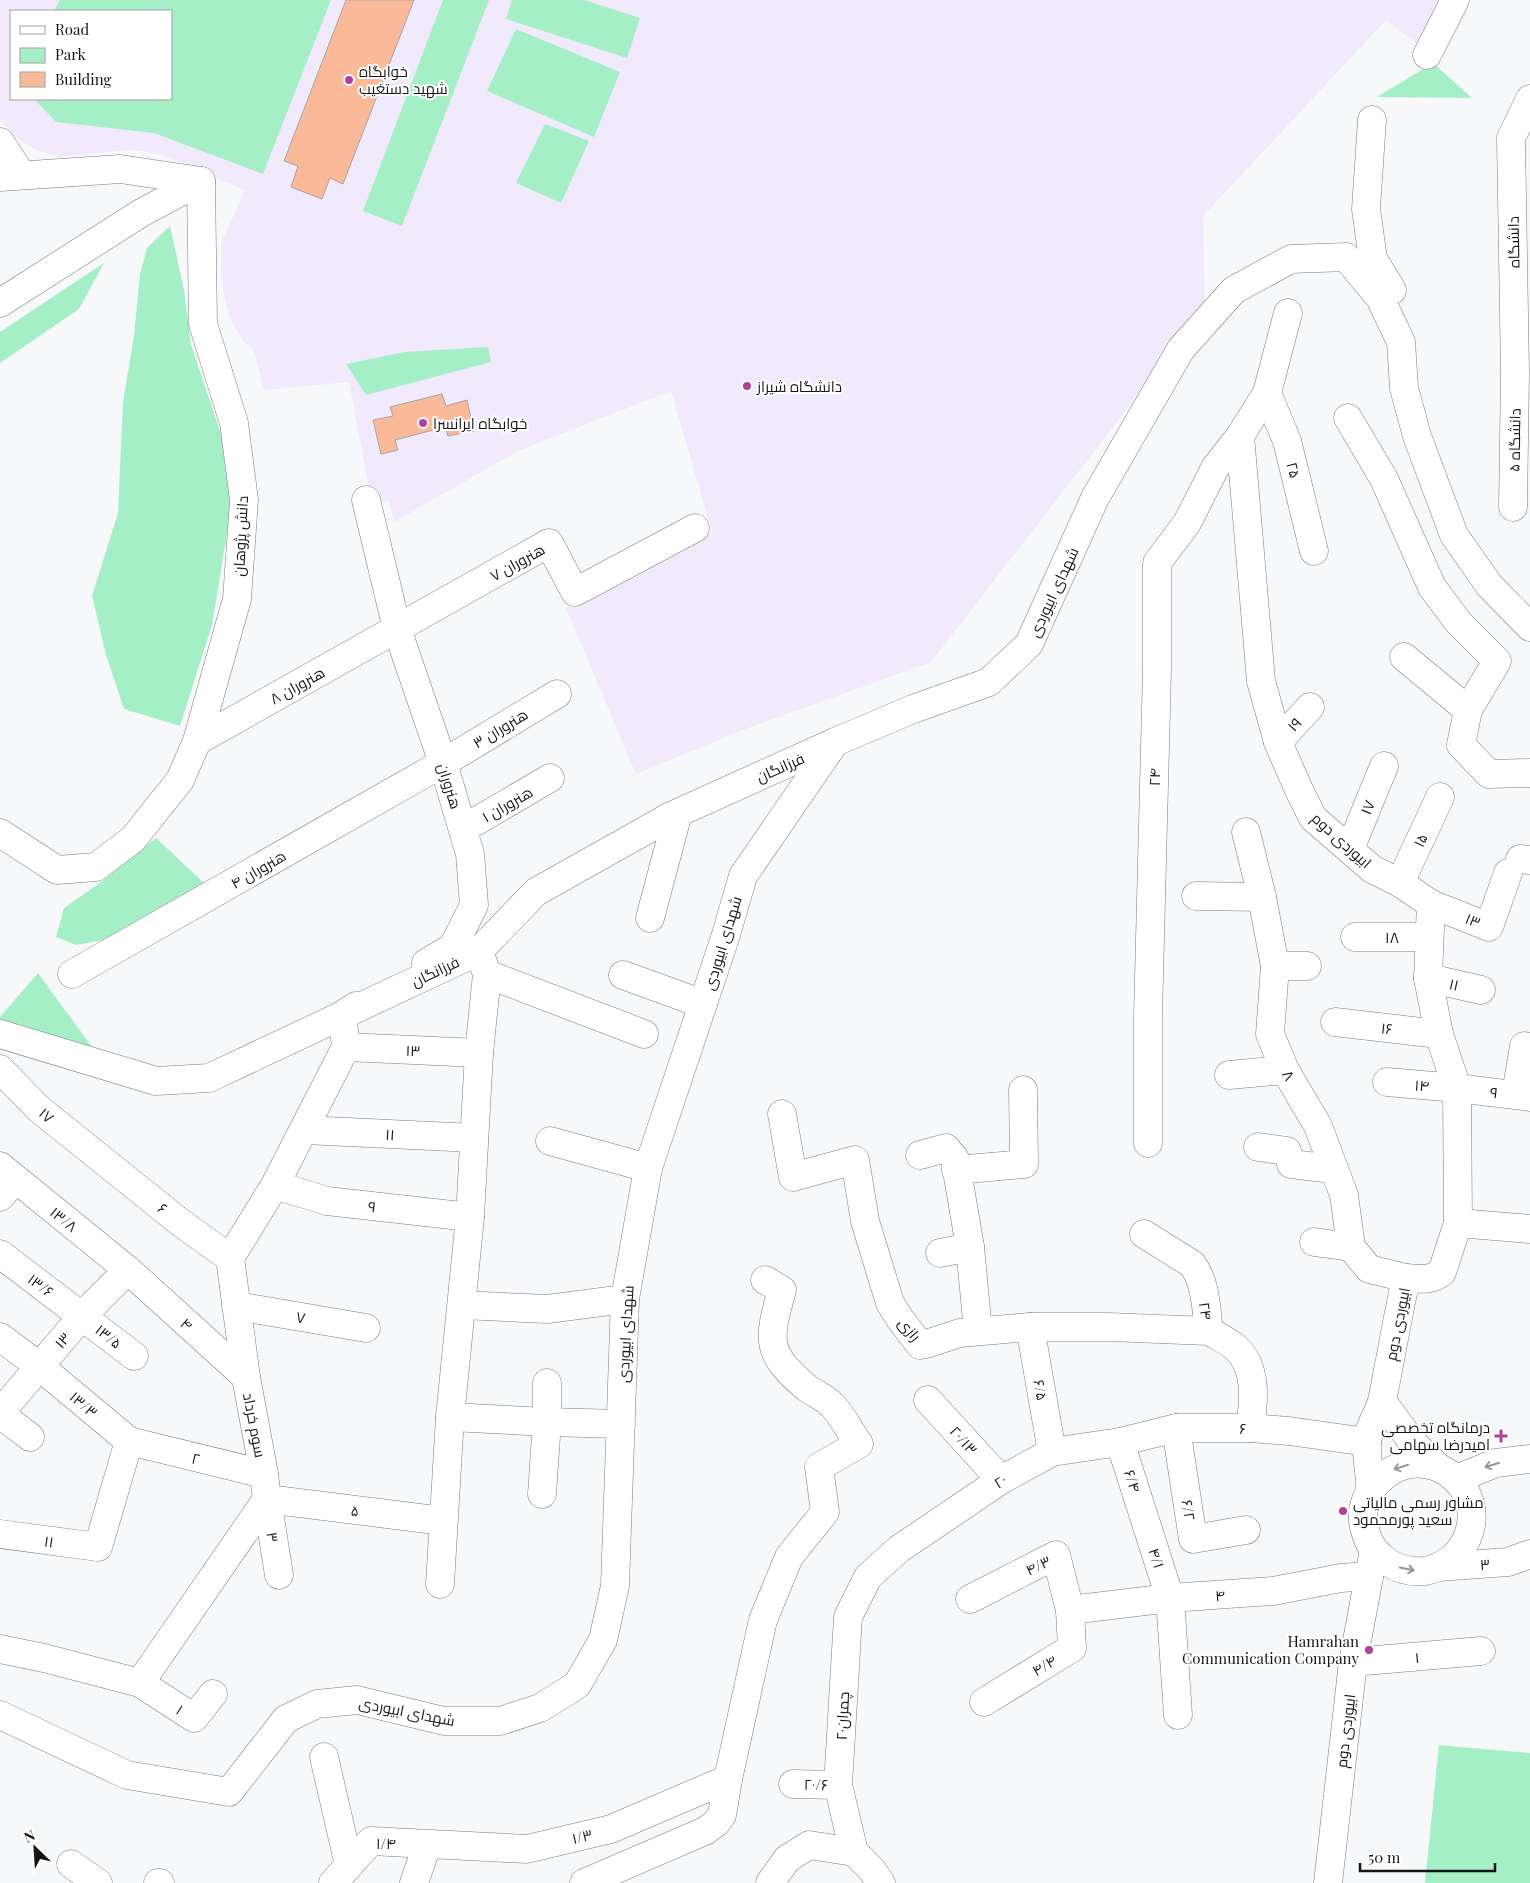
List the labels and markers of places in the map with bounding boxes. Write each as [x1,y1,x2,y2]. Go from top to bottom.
place label: خوابگاه شهید دستغیب [359,61,448,99]
marker: خوابگاه شهید دستغیب [343,74,355,86]
place label: دانشگاه شیراز [756,376,842,396]
marker: دانشگاه شیراز [741,380,753,392]
place label: خوابگاه ایرانسرا [433,413,527,433]
marker: خوابگاه ایرانسرا [417,417,429,429]
place label: درمانگاه تخصصی امیدرضا سهامی [1381,1417,1490,1455]
marker: درمانگاه تخصصی امیدرضا سهامی [1494,1429,1508,1443]
place label: مشاور رسمی مالیاتی سعید پورمحمود [1353,1492,1484,1530]
marker: مشاور رسمی مالیاتی سعید پورمحمود [1337,1505,1349,1517]
place label: Hamrahan Communication Company [1182,1631,1359,1668]
marker: Hamrahan Communication Company [1363,1644,1375,1656]

